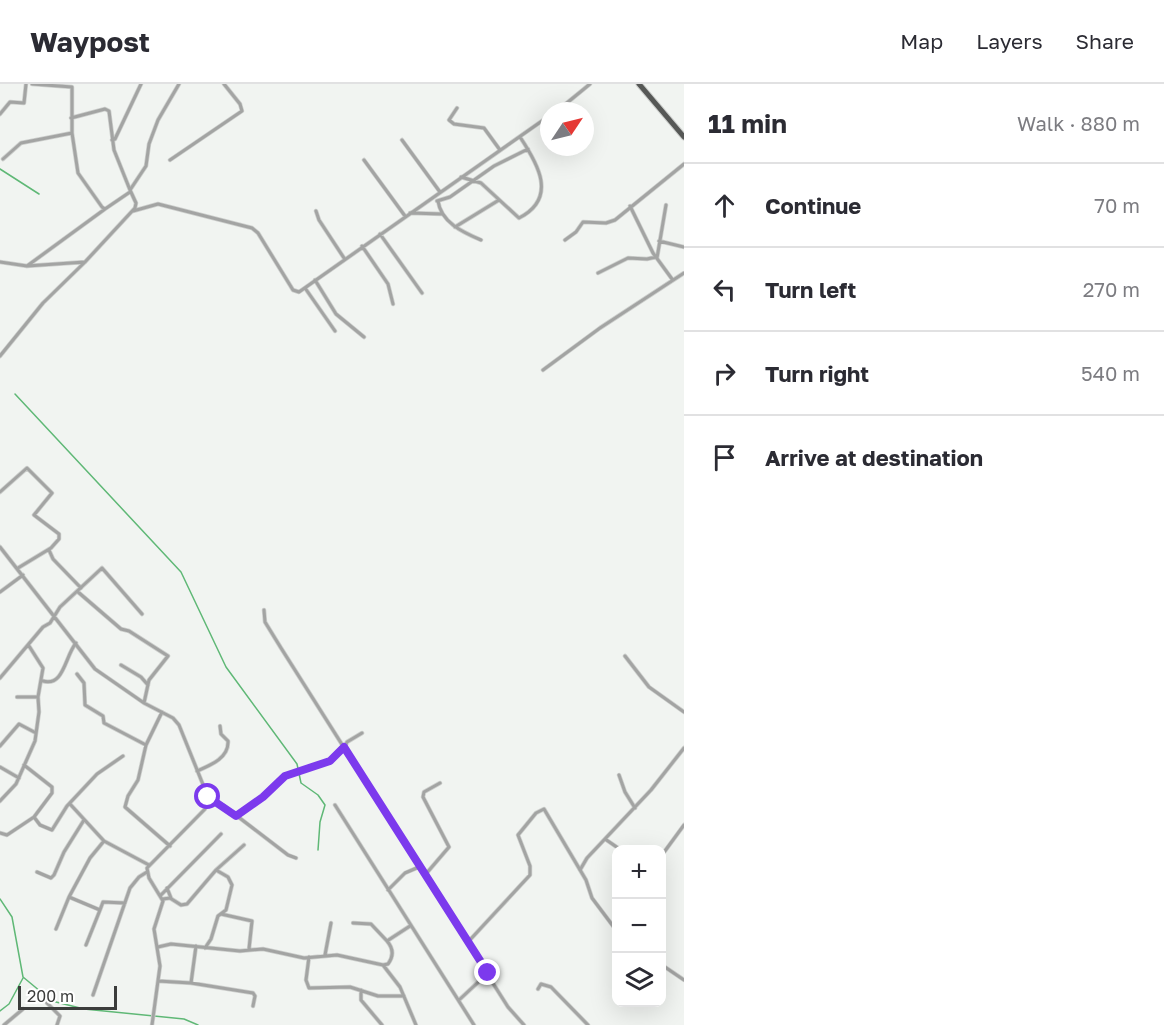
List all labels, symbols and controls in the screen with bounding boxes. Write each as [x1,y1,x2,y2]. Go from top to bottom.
text: Waypost [30,25,150,58]
text: Map [900,28,943,54]
text: Layers [976,28,1043,54]
text: Share [1076,28,1134,54]
north arrow [540,102,594,156]
text: 11 min [708,108,787,139]
text: Walk · 880 m [1017,111,1140,135]
icon: ahead [708,189,741,222]
text: Continue [765,192,861,219]
text: 70 m [1094,193,1140,217]
icon: left [708,273,741,306]
text: Turn left [765,276,856,303]
text: 270 m [1083,277,1140,301]
icon: right [708,357,741,390]
text: Turn right [765,360,869,387]
text: 540 m [1081,361,1140,385]
icon: arrive [708,441,741,474]
text: Arrive at destination [765,444,983,471]
route start [194,783,220,809]
map controls [612,845,666,1007]
button: + [612,845,666,899]
button: − [612,899,666,953]
button: layers [612,953,666,1007]
route end [474,959,500,985]
scale bar [18,983,117,1010]
text: 200 m [27,986,74,1006]

